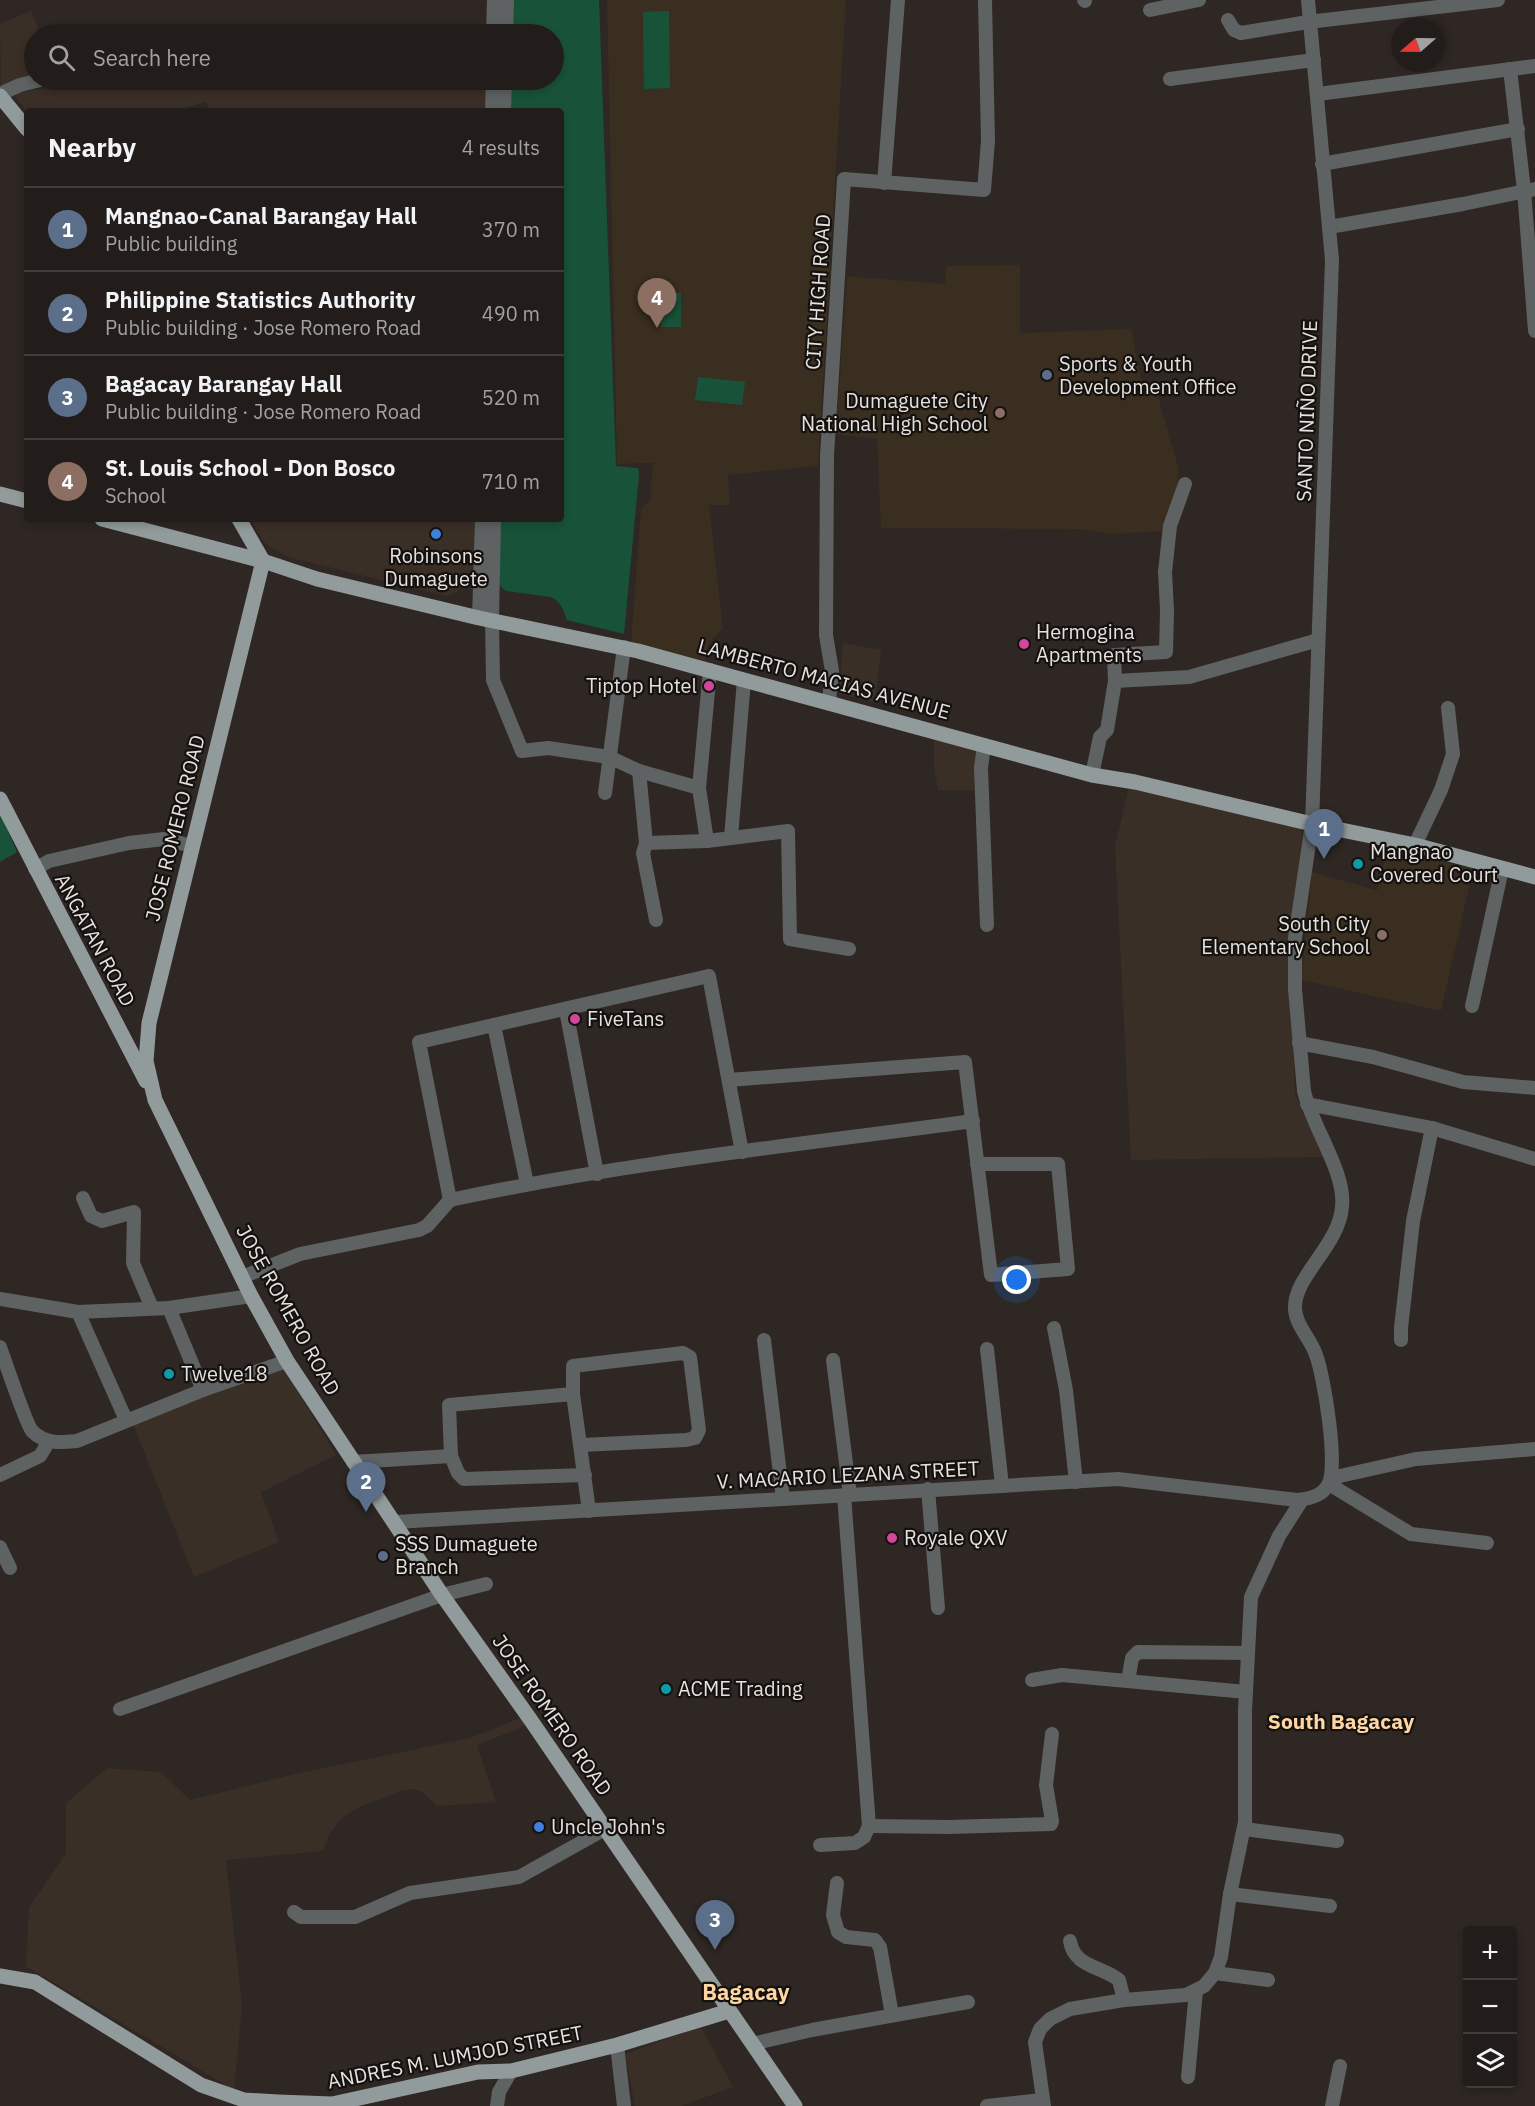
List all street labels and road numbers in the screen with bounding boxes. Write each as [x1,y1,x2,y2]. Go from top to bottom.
street label: CITY HIGH ROAD [799,213,836,371]
street label: SANTO NIÑO DRIVE [1290,320,1323,502]
street label: LAMBERTO MACIAS AVENUE [695,632,953,725]
street label: JOSE ROMERO ROAD [138,732,211,924]
street label: ANGATAN ROAD [49,869,142,1011]
street label: JOSE ROMERO ROAD [230,1220,347,1400]
street label: V. MACARIO LEZANA STREET [716,1454,980,1495]
street label: JOSE ROMERO ROAD [487,1629,618,1801]
street label: ANDRES M. LUMJOD STREET [325,2018,585,2095]

